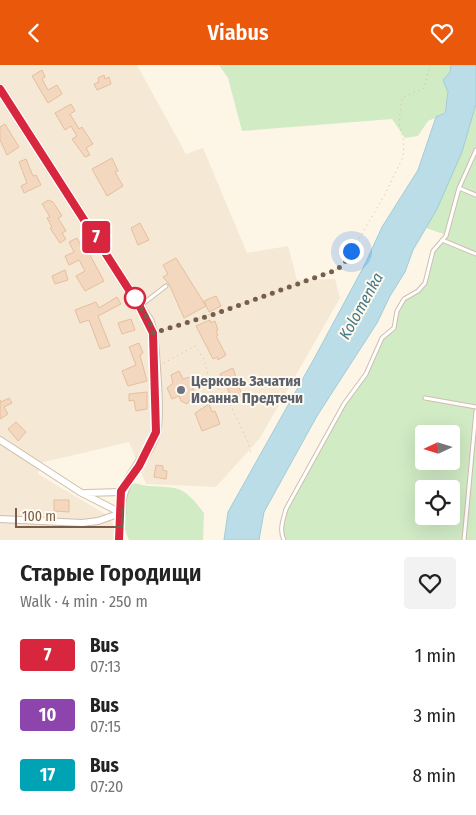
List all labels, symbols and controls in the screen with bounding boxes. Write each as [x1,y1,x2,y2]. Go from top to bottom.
icon: back [20,19,48,47]
text: Viabus [208,19,268,46]
icon: heart [428,19,456,47]
line badge: 7 [80,221,112,253]
text: 7 [92,226,100,248]
your location [339,239,364,264]
water label: Kolomenka [335,269,387,343]
unlabelled marker [124,287,146,309]
place label: Церковь Зачатия Иоанна Предтечи [191,372,303,407]
marker: Церковь Зачатия Иоанна Предтечи [175,384,187,396]
north arrow [415,425,460,470]
map controls [415,425,460,525]
button: locate [415,480,460,525]
scale bar [15,505,122,528]
text: 100 m [22,508,56,525]
button: heart [404,557,456,609]
text: Старые Городищи [20,559,202,587]
text: Walk · 4 min · 250 m [20,592,148,611]
text: Bus [90,634,119,657]
text: 7 [44,644,51,666]
text: 1 min [415,644,456,667]
text: 07:13 [90,657,121,676]
text: Bus [90,694,119,717]
text: 10 [39,704,56,726]
text: 3 min [414,704,456,727]
text: 07:15 [90,717,121,736]
text: Bus [90,754,119,777]
text: 17 [40,764,55,786]
text: 8 min [413,764,456,787]
text: 07:20 [90,777,123,796]

